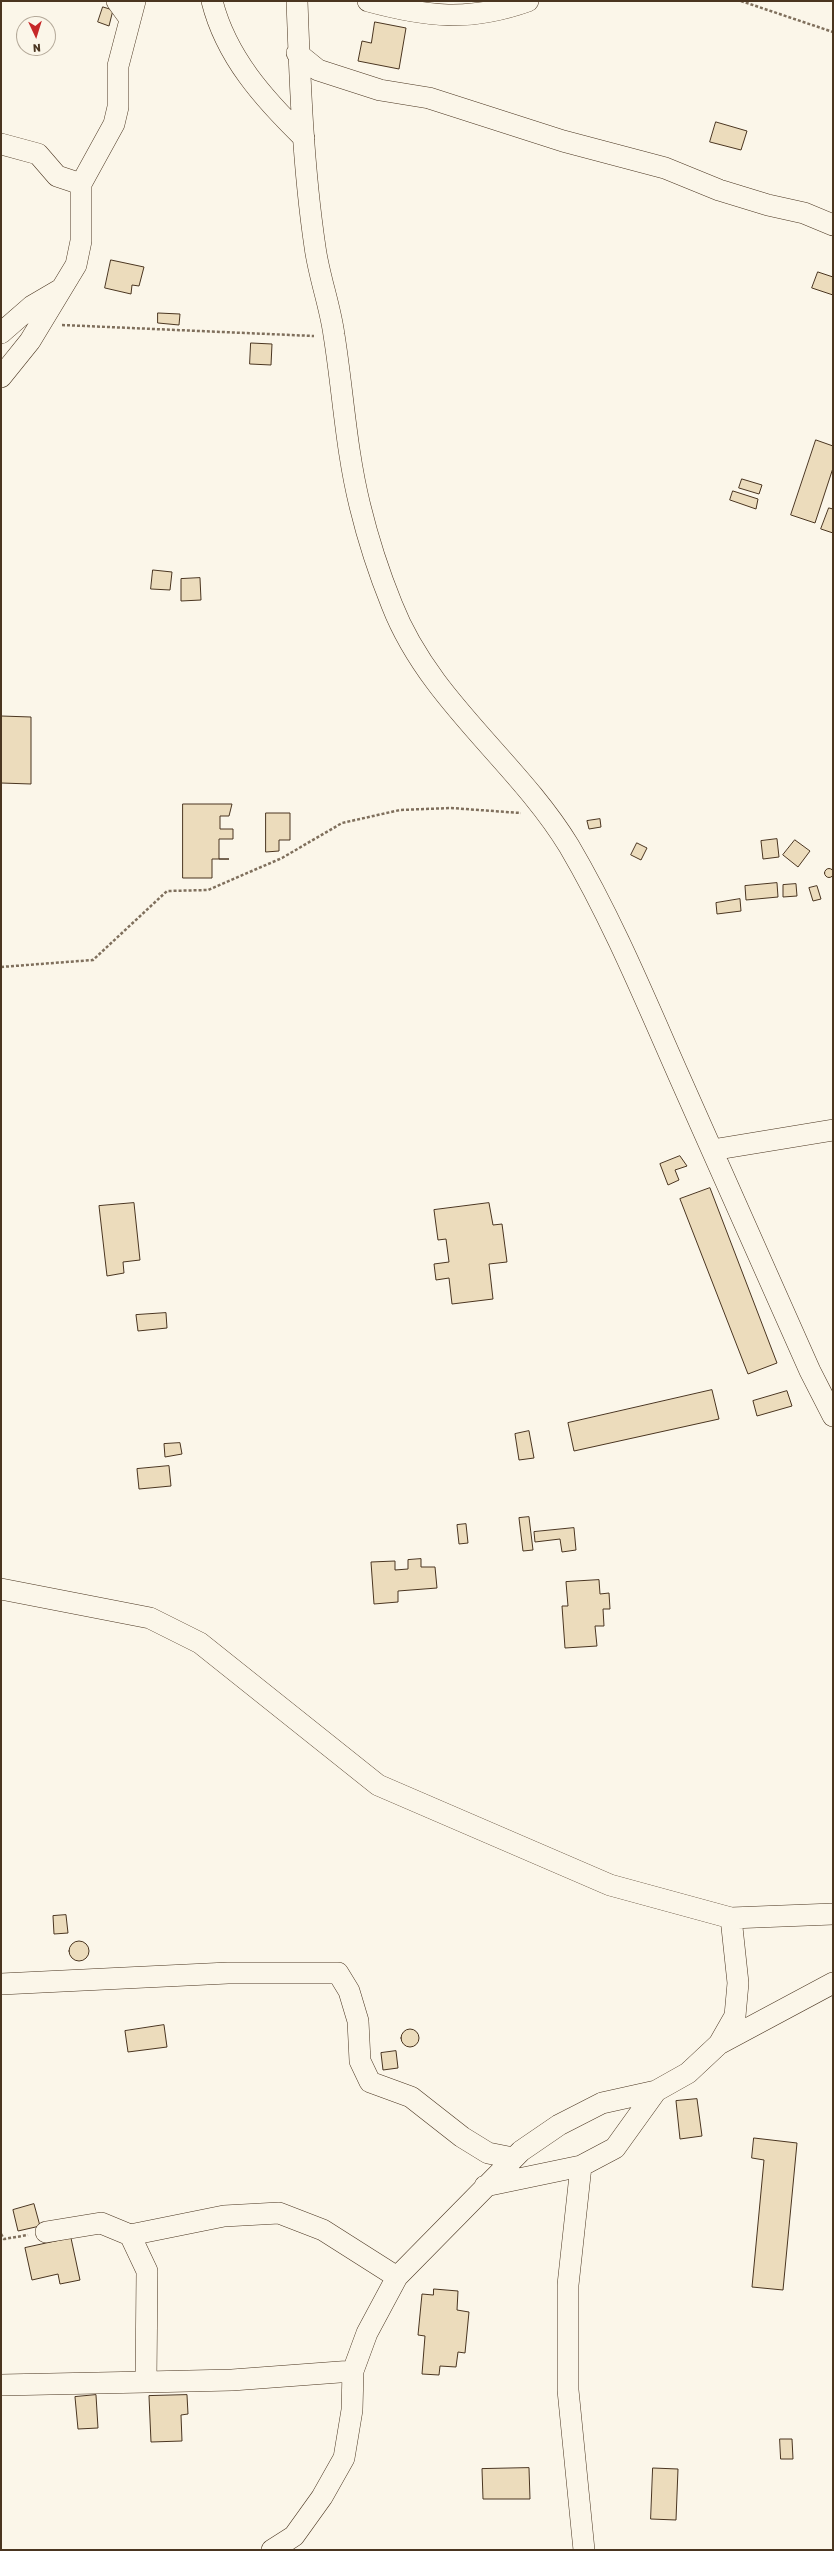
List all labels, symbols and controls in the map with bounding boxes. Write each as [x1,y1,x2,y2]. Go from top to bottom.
north arrow [16,16,56,56]
text: N [32,41,41,54]

